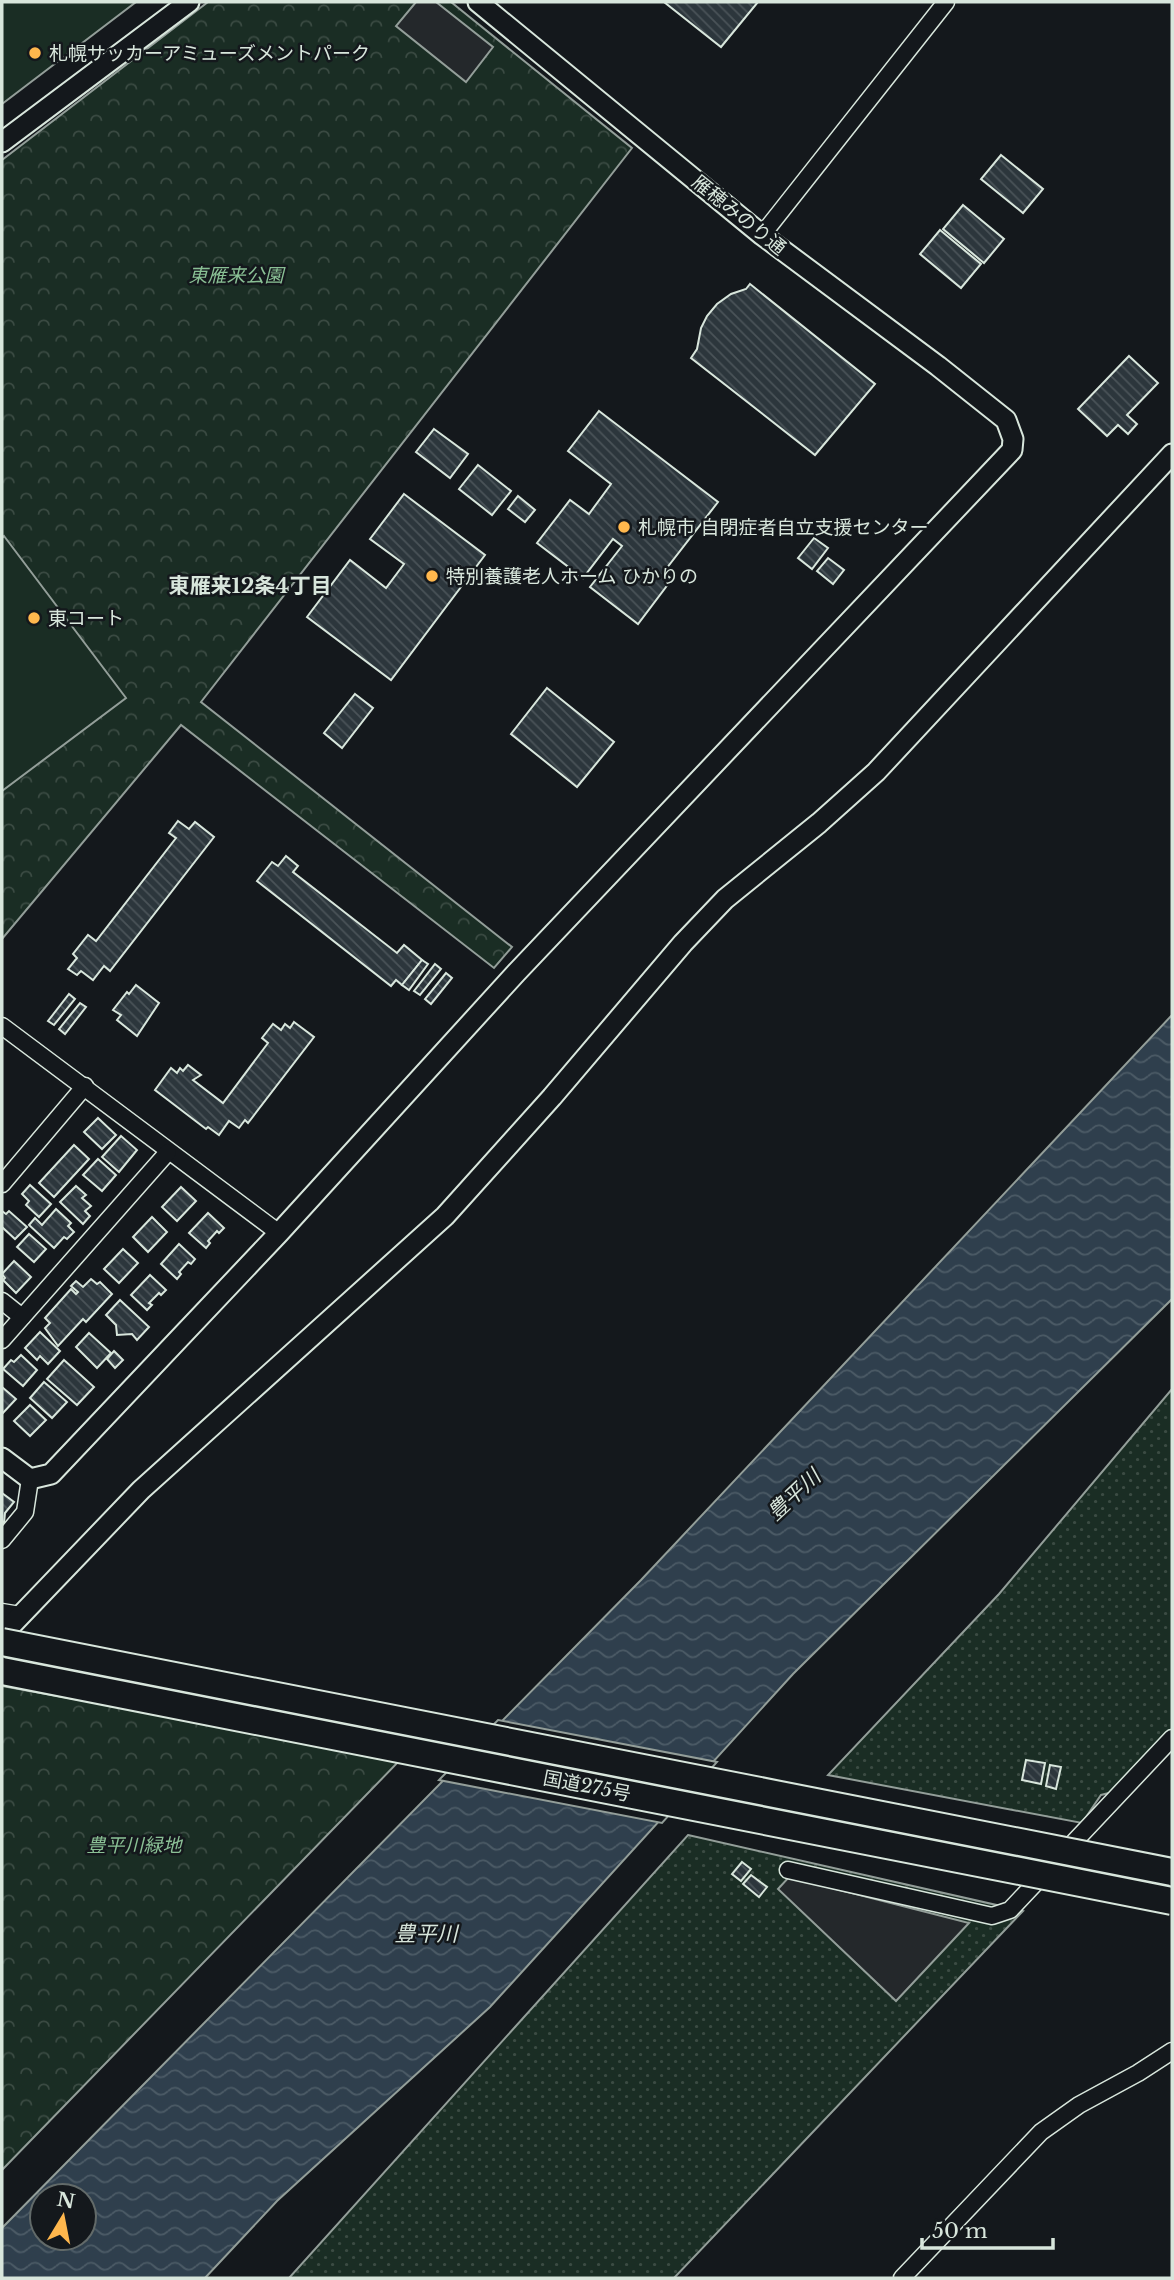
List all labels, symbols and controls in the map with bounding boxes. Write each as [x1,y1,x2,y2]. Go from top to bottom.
place label: 札幌サッカーアミューズメントパーク [49,42,370,65]
marker: 札幌サッカーアミューズメントパーク [27,45,43,61]
street label: 雁穂みのり通 [687,170,791,260]
park label: 東雁来公園 [188,264,286,287]
place label: 札幌市 自閉症者自立支援センター [638,516,928,539]
marker: 札幌市 自閉症者自立支援センター [616,519,632,535]
place label: 特別養護老人ホーム ひかりの [446,565,698,588]
marker: 特別養護老人ホーム ひかりの [424,568,440,584]
district label: 東雁来12条4丁目 [169,573,331,599]
place label: 東コート [48,607,124,630]
marker: 東コート [26,610,42,626]
water label: 豊平川 [762,1463,827,1526]
street label: 国道275号 [541,1766,633,1806]
park label: 豊平川緑地 [86,1834,183,1857]
water label: 豊平川 [395,1921,459,1947]
north arrow [28,2182,98,2252]
text: N [55,2188,77,2214]
scale bar [922,2206,1053,2250]
text: 50 m [932,2218,988,2244]

